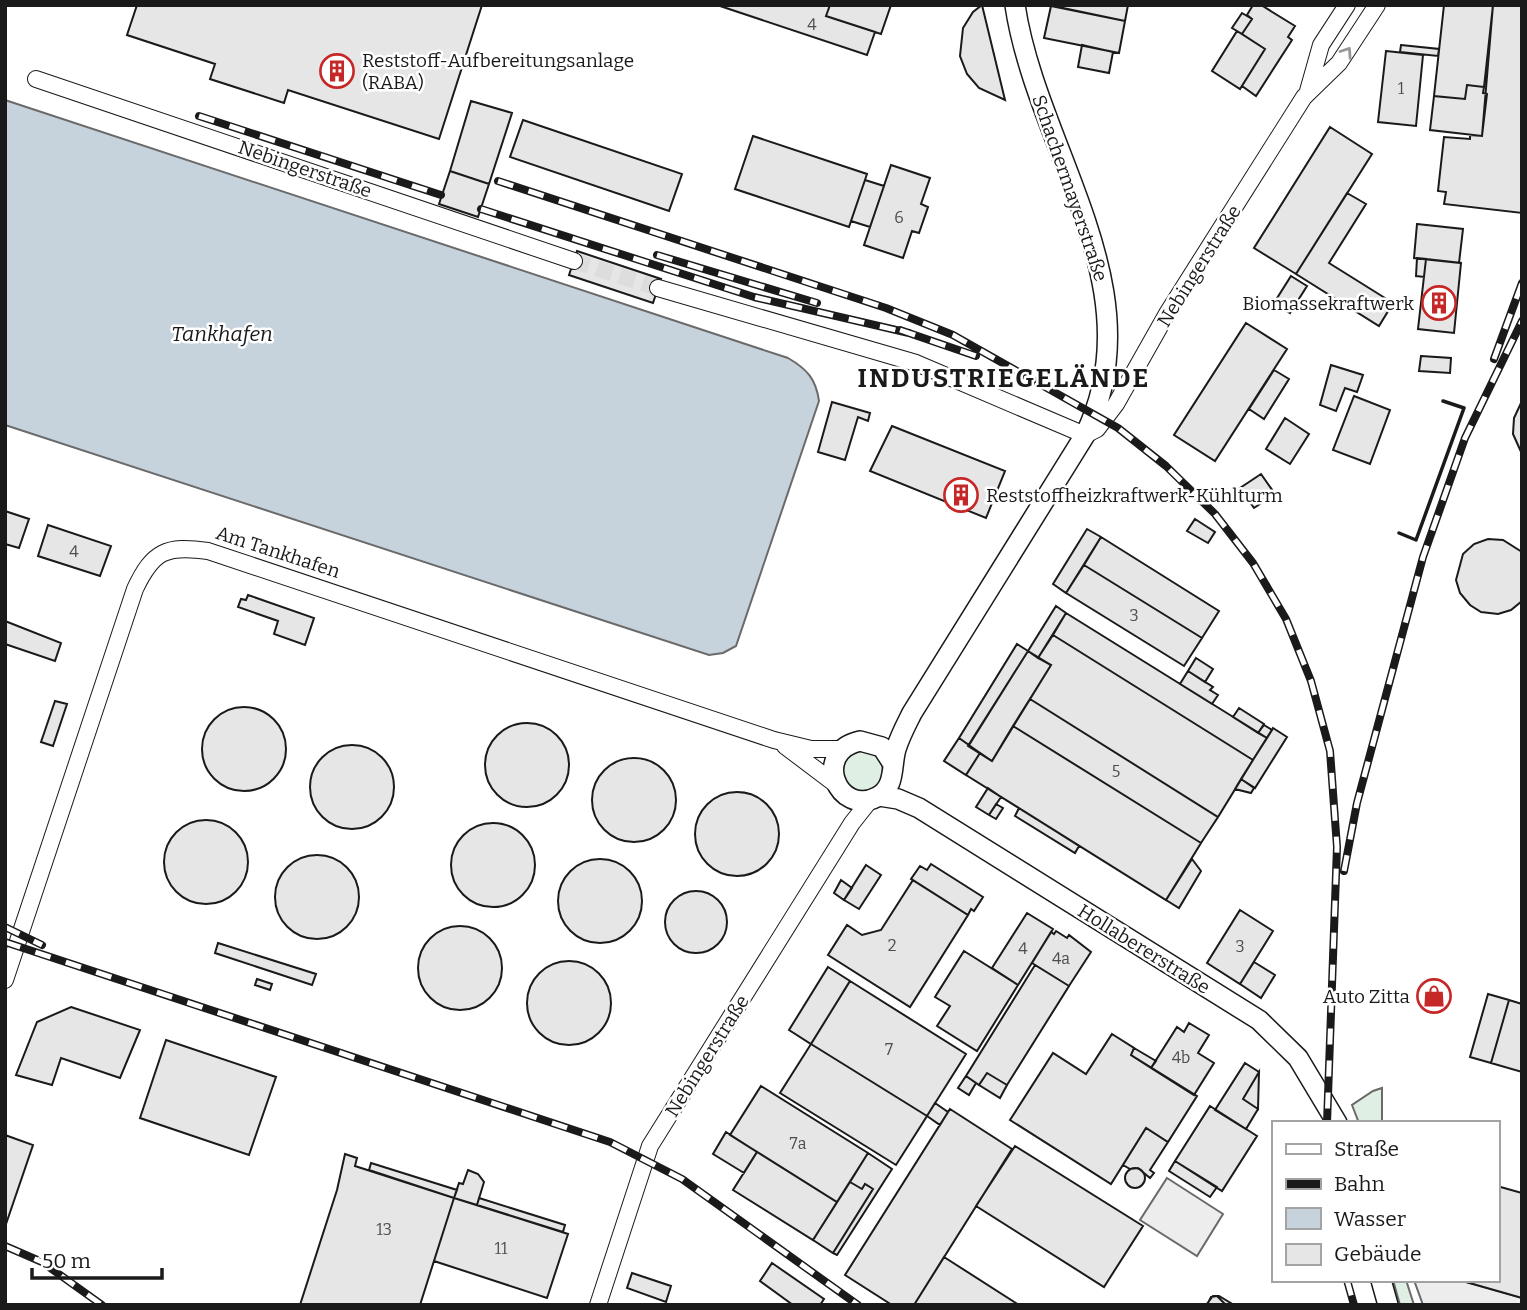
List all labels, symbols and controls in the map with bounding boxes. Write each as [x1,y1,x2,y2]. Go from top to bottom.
house number: 4 [807,15,817,34]
one-way arrow [1339,46,1352,59]
place label: Reststoff-Aufbereitungsanlage (RABA) [362,49,634,94]
building icon: Reststoff-Aufbereitungsanlage (RABA) [318,52,356,90]
house number: 1 [1398,79,1405,98]
street label: Schachermayerstraße [1027,92,1113,284]
street label: Nebingerstraße [235,135,375,203]
street label: Nebingerstraße [1152,201,1246,331]
house number: 6 [894,208,904,227]
building icon: Biomassekraftwerk [1420,284,1458,322]
place label: Biomassekraftwerk [1242,292,1414,315]
water label: Tankhafen [171,321,273,347]
district label: INDUSTRIEGELÄNDE [858,363,1150,394]
building icon: Reststoffheizkraftwerk-Kühlturm [942,476,980,514]
place label: Reststoffheizkraftwerk-Kühlturm [986,484,1283,507]
street label: Am Tankhafen [213,521,343,583]
house number: 4 [69,542,79,561]
house number: 3 [1129,606,1139,625]
house number: 5 [1112,762,1120,781]
street label: Hollabererstraße [1074,899,1214,999]
house number: 2 [888,936,896,955]
house number: 3 [1235,937,1245,956]
house number: 4 [1018,939,1028,958]
house number: 4a [1052,949,1070,968]
shop icon: Auto Zitta [1415,977,1453,1015]
place label: Auto Zitta [1323,985,1411,1008]
street label: Nebingerstraße [660,991,754,1121]
house number: 7 [885,1040,893,1059]
house number: 4b [1172,1048,1190,1067]
legend [1272,1121,1499,1282]
house number: 7a [790,1134,807,1153]
text: Straße [1334,1136,1399,1162]
text: Bahn [1334,1171,1385,1197]
text: Wasser [1334,1206,1406,1232]
house number: 13 [376,1220,392,1239]
scale bar [32,1236,161,1280]
house number: 11 [495,1239,508,1258]
text: Gebäude [1334,1241,1422,1267]
text: 50 m [42,1248,91,1274]

